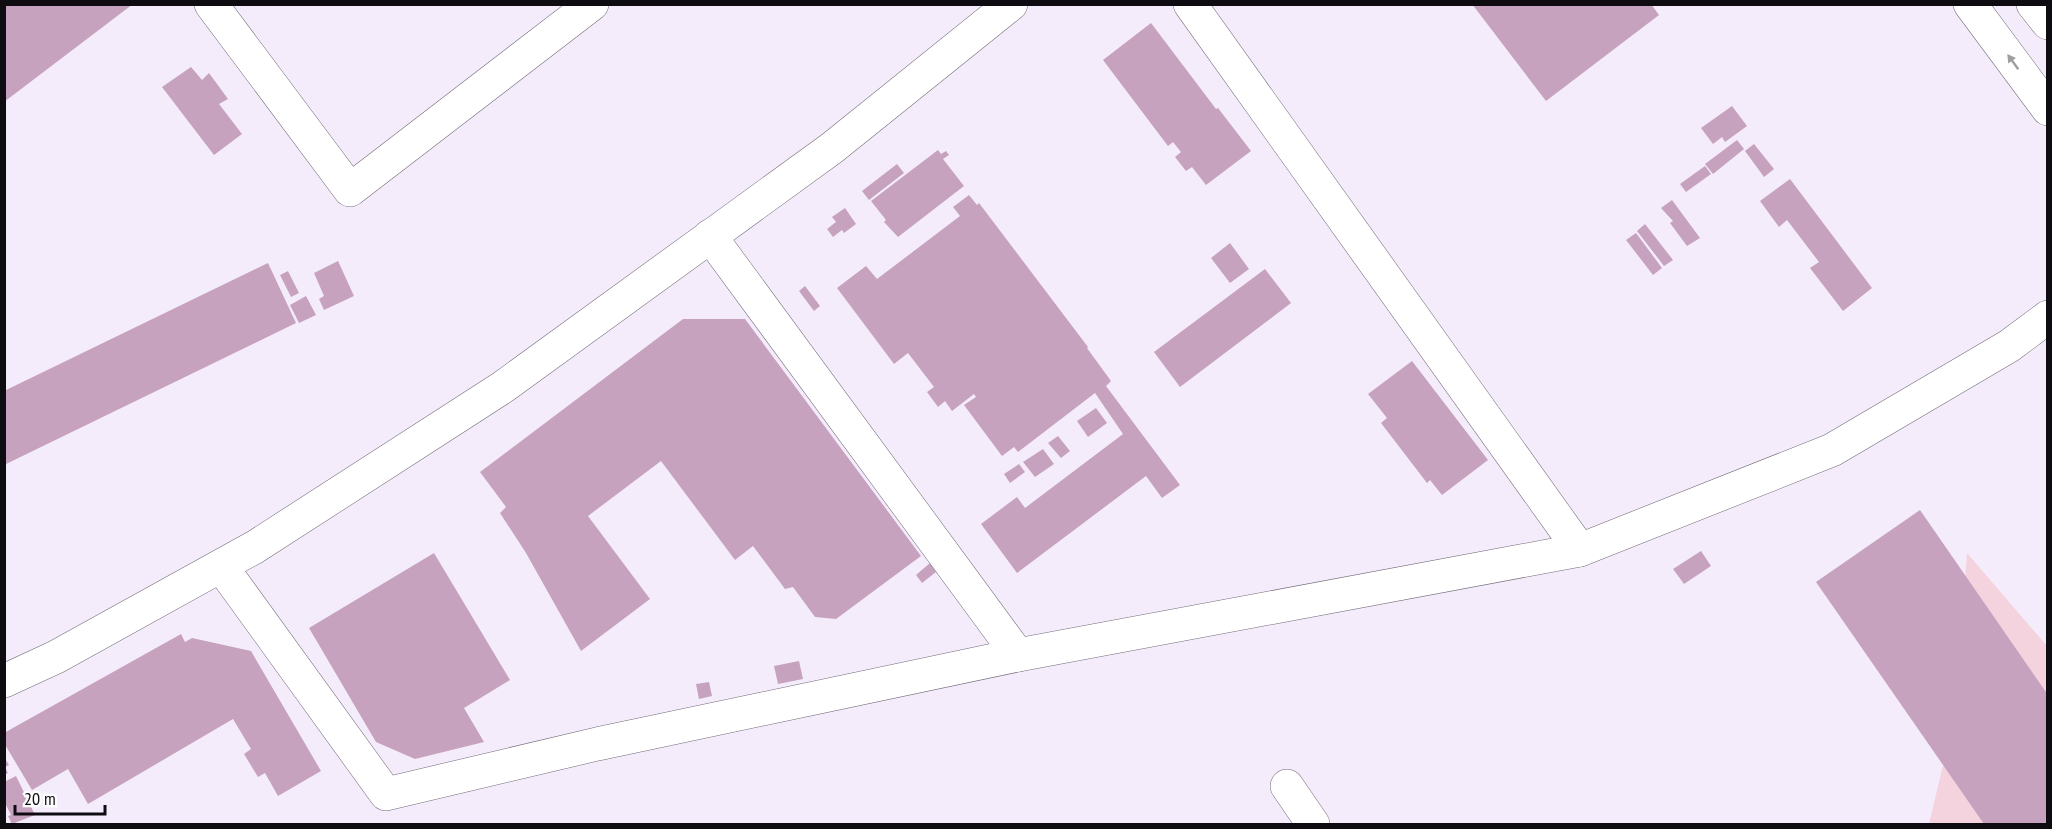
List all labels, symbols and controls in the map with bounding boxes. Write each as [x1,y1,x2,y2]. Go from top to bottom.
one-way arrow [2007,55,2019,71]
scale bar [15,778,105,816]
text: 20 m [24,787,56,810]

